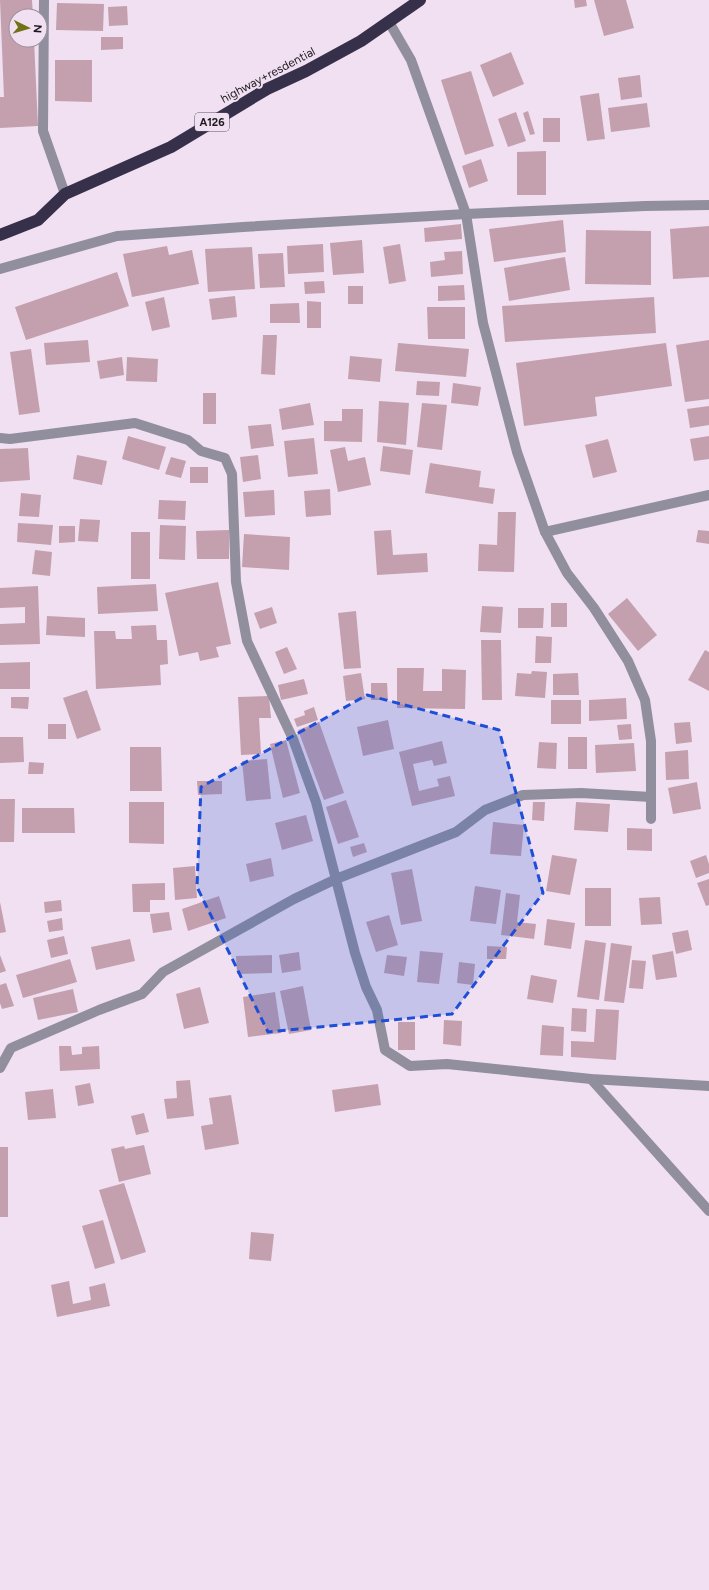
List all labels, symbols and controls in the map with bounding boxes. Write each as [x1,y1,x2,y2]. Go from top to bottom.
north arrow [8,8,48,48]
text: N [31,24,44,34]
street label: highway+resdential [218,44,318,106]
road number: A126 [195,113,229,131]

